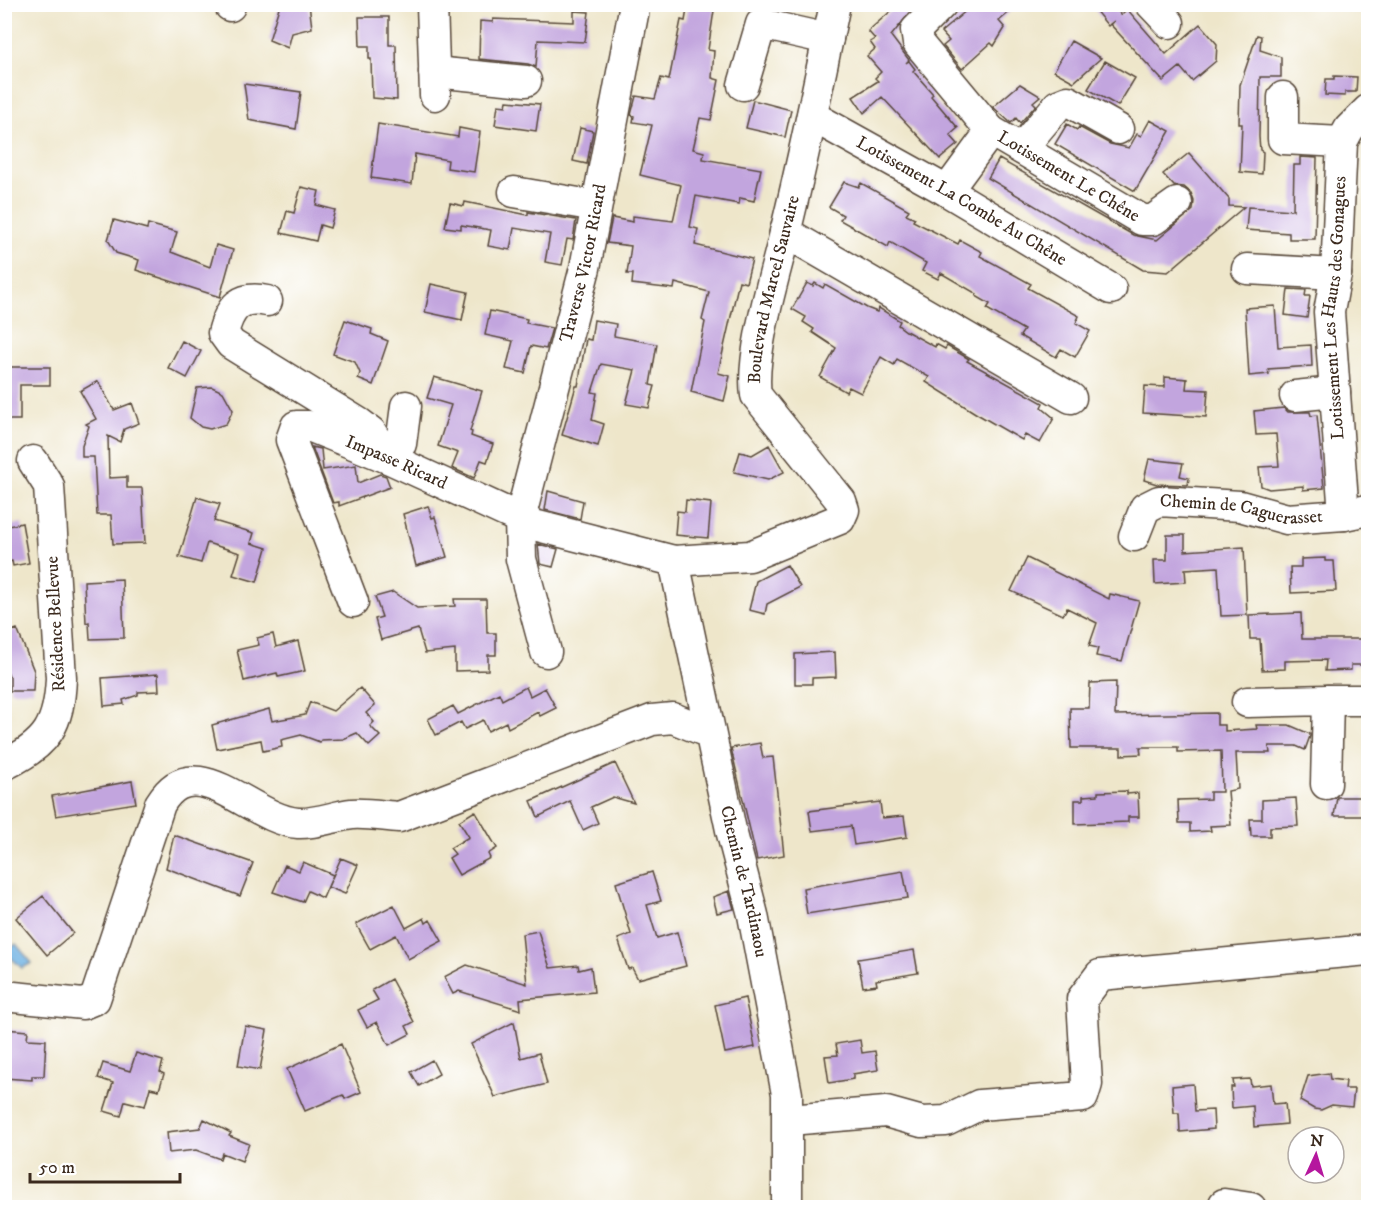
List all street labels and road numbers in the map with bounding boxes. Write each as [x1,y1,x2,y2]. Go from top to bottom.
street label: Lotissement Le Chêne [993,126,1144,227]
street label: Lotissement La Combe Au Chêne [852,132,1071,271]
street label: Lotissement Les Hauts des Gonagues [1317,175,1351,440]
street label: Traverse Victor Ricard [555,182,612,345]
street label: Boulevard Marcel Sauvaire [744,193,805,384]
street label: Impasse Ricard [342,431,451,495]
street label: Chemin de Caguerasset [1159,490,1324,530]
street label: Résidence Bellevue [41,556,71,692]
street label: Chemin de Tardinaou [715,804,772,959]

